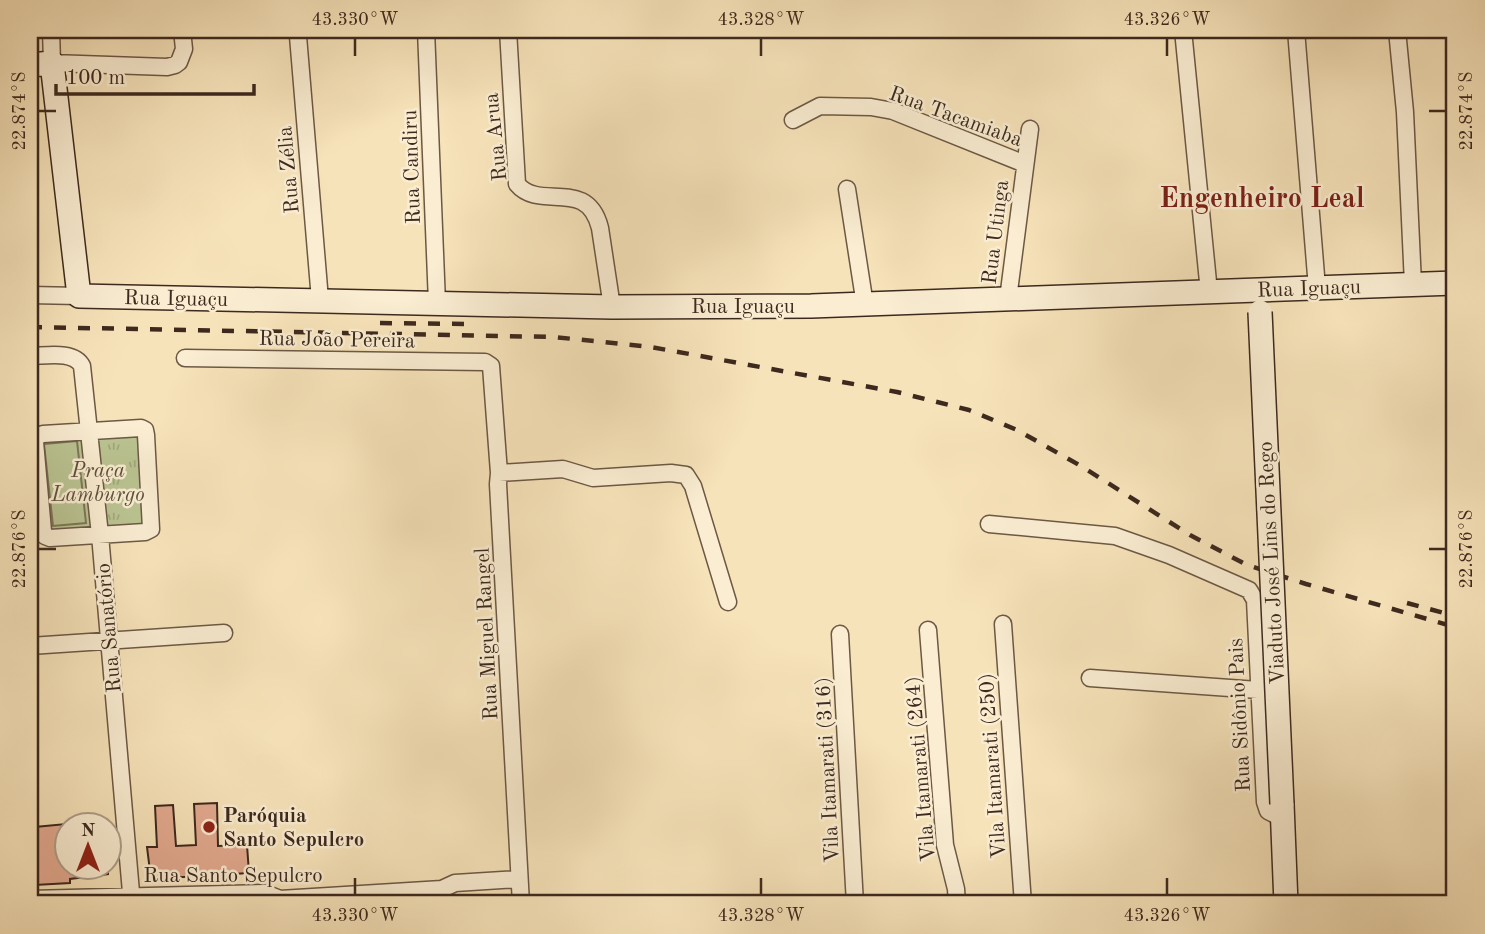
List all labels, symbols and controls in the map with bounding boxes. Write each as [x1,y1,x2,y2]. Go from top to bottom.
text: 43.330°W [312,11,398,29]
text: 43.328°W [718,11,804,29]
text: 43.326°W [1124,11,1210,29]
scale bar [56,52,254,96]
text: 100 m [66,68,125,89]
text: 22.874°S [11,72,29,150]
text: 22.874°S [1458,72,1476,150]
street label: Rua Tacamiaba [886,84,1025,151]
street label: Rua Arua [481,92,512,182]
street label: Rua Candiru [400,109,425,225]
street label: Rua Zélia [275,125,304,214]
street label: Rua Utinga [980,179,1013,286]
district label: Engenheiro Leal [1159,186,1365,214]
street label: Rua Iguaçu [1257,277,1361,302]
street label: Rua Iguaçu [124,288,228,311]
street label: Rua Iguaçu [691,297,795,318]
street label: Rua João Pereira [258,329,415,352]
street label: Viaduto José Lins do Rego [1256,441,1289,685]
park label: Praça Lamburgo [50,461,145,506]
text: 22.876°S [11,510,29,588]
text: 22.876°S [1458,510,1476,588]
street label: Rua Miguel Rangel [472,547,503,721]
street label: Rua Sanatório [93,562,126,694]
street label: Rua Sidônio Pais [1226,637,1255,793]
street label: Vila Itamarati (250) [977,672,1010,859]
street label: Vila Itamarati (264) [903,675,940,862]
street label: Vila Itamarati (316) [813,677,844,863]
place label: Paróquia Santo Sepulcro [223,806,364,851]
north arrow [52,811,122,881]
marker: Paróquia Santo Sepulcro [201,819,217,835]
text: N [81,822,96,841]
street label: Rua Santo Sepulcro [143,866,323,887]
text: 43.330°W [312,907,398,925]
text: 43.328°W [718,907,804,925]
text: 43.326°W [1124,907,1210,925]

